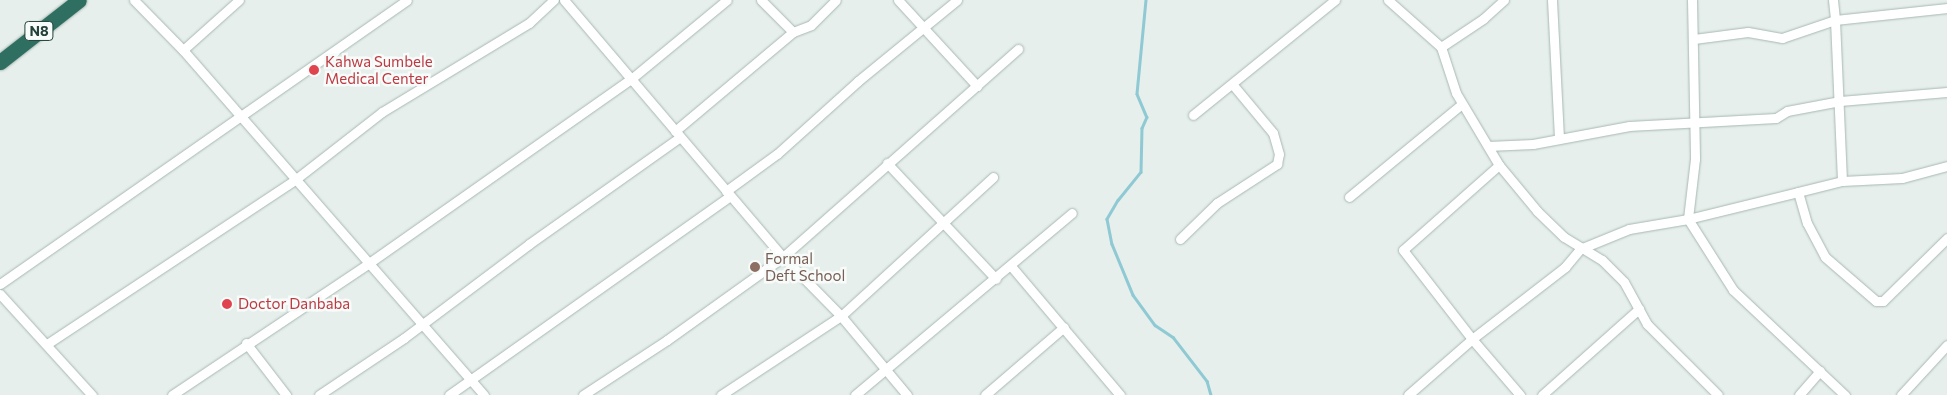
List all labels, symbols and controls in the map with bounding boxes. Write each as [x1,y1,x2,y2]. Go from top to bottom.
road number: N8 [24,20,54,42]
place label: Kahwa Sumbele Medical Center [325,52,433,87]
marker: Kahwa Sumbele Medical Center [307,63,321,77]
place label: Formal Deft School [765,249,845,284]
marker: Formal Deft School [749,261,761,273]
place label: Doctor Danbaba [238,295,350,313]
marker: Doctor Danbaba [220,297,234,311]

